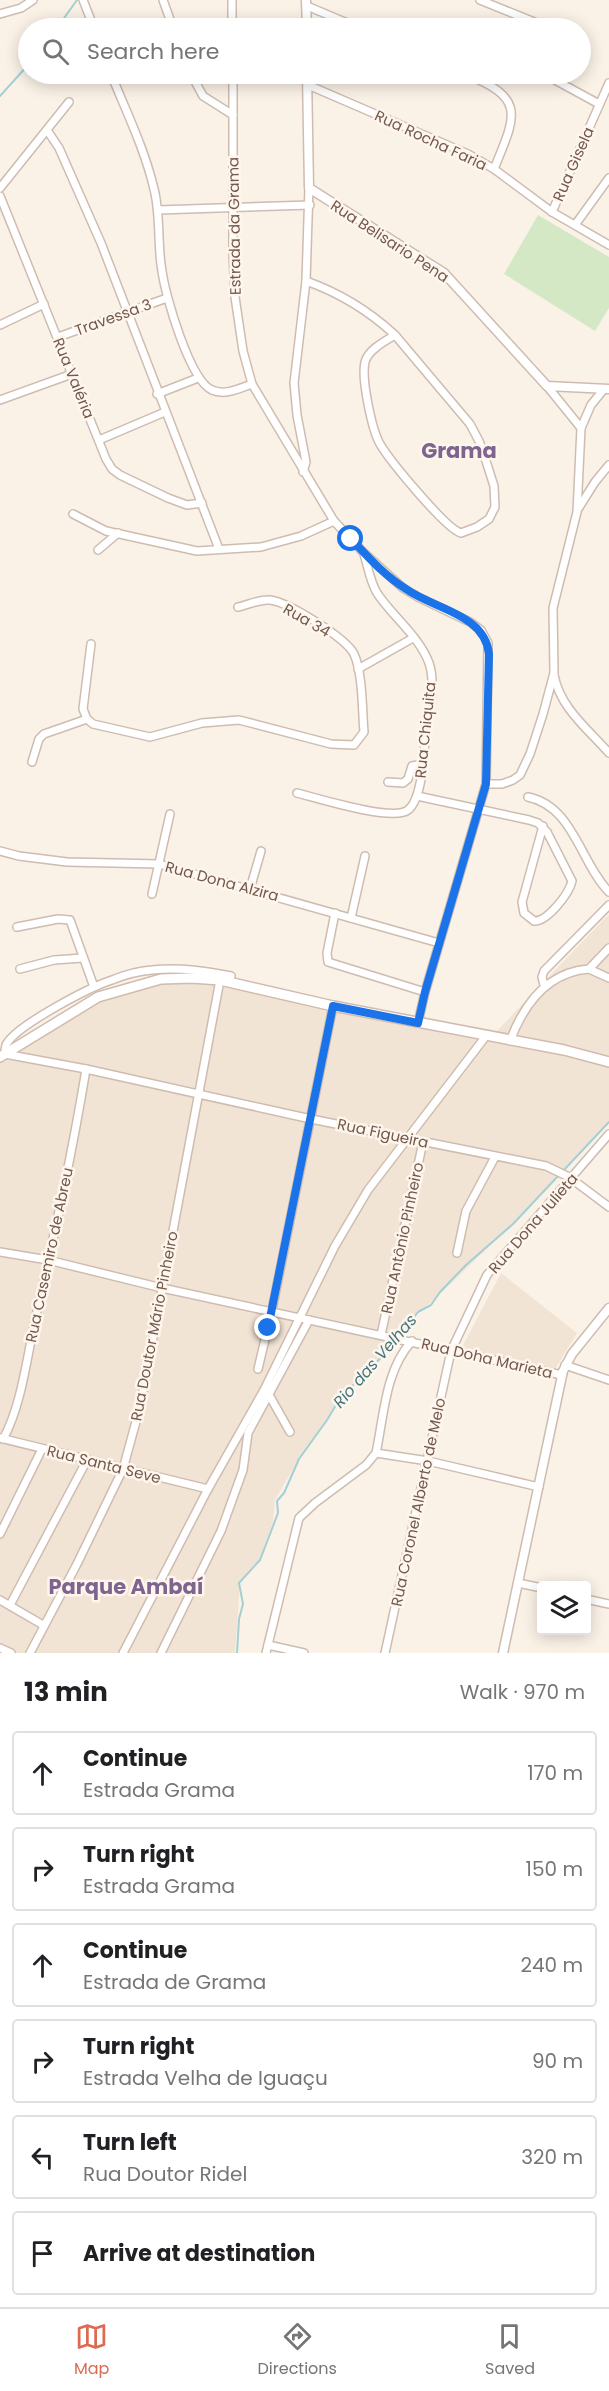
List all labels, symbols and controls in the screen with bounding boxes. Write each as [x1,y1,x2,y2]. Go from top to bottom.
search box [18,18,591,84]
icon: search [39,35,72,68]
text: Search here [87,36,220,67]
street label: Rua Rocha Faria [371,105,491,175]
street label: Rua Gisela [547,124,599,204]
street label: Estrada da Grama [222,157,246,295]
street label: Rua Belisario Pena [327,195,453,287]
street label: Travessa 3 [72,293,154,341]
street label: Rua Valéria [48,334,100,422]
district label: Grama [421,436,497,465]
route start [337,525,363,551]
street label: Rua 34 [280,598,334,642]
street label: Rua Chiquita [409,681,441,779]
street label: Rua Dona Alzira [163,856,281,906]
street label: Rua Figueira [336,1113,430,1153]
street label: Rua Antônio Pinheiro [376,1160,428,1316]
street label: Rua Casemiro de Abreu [20,1166,78,1344]
street label: Rua Dona Julieta [484,1168,582,1278]
street label: Rua Doutor Mário Pinheiro [125,1229,183,1423]
water label: Rio das Velhas [328,1309,422,1413]
route end [254,1314,280,1340]
street label: Rua Doha Marieta [419,1333,555,1383]
street label: Rua Coronel Alberto de Melo [386,1396,450,1608]
street label: Rua Santa Seve [45,1440,163,1488]
district label: Parque Ambaí [48,1572,204,1601]
map controls [537,1581,591,1635]
button: layers [537,1581,591,1635]
text: 13 min [24,1674,108,1710]
text: Walk · 970 m [460,1678,585,1706]
text: Continue [83,1743,187,1774]
icon: ahead [26,1757,59,1790]
text: 170 m [527,1759,583,1787]
text: Estrada Grama [83,1776,235,1804]
text: Turn right [83,1839,194,1870]
icon: right [26,1853,59,1886]
text: 150 m [526,1855,583,1883]
text: Estrada Grama [83,1872,235,1900]
text: Continue [83,1935,187,1966]
icon: ahead [26,1949,59,1982]
text: 240 m [520,1951,583,1979]
text: Estrada de Grama [83,1968,266,1996]
text: Turn right [83,2031,194,2062]
icon: right [26,2045,59,2078]
text: 90 m [532,2047,583,2075]
text: Estrada Velha de Iguaçu [83,2064,328,2092]
text: Turn left [83,2127,177,2158]
icon: left [26,2141,59,2174]
text: 320 m [521,2143,583,2171]
text: Rua Doutor Ridel [83,2160,247,2188]
icon: arrive [26,2237,59,2270]
text: Arrive at destination [83,2238,315,2269]
tab: Map [74,2320,109,2381]
tab: Directions [258,2320,337,2381]
tab: Saved [485,2320,535,2381]

